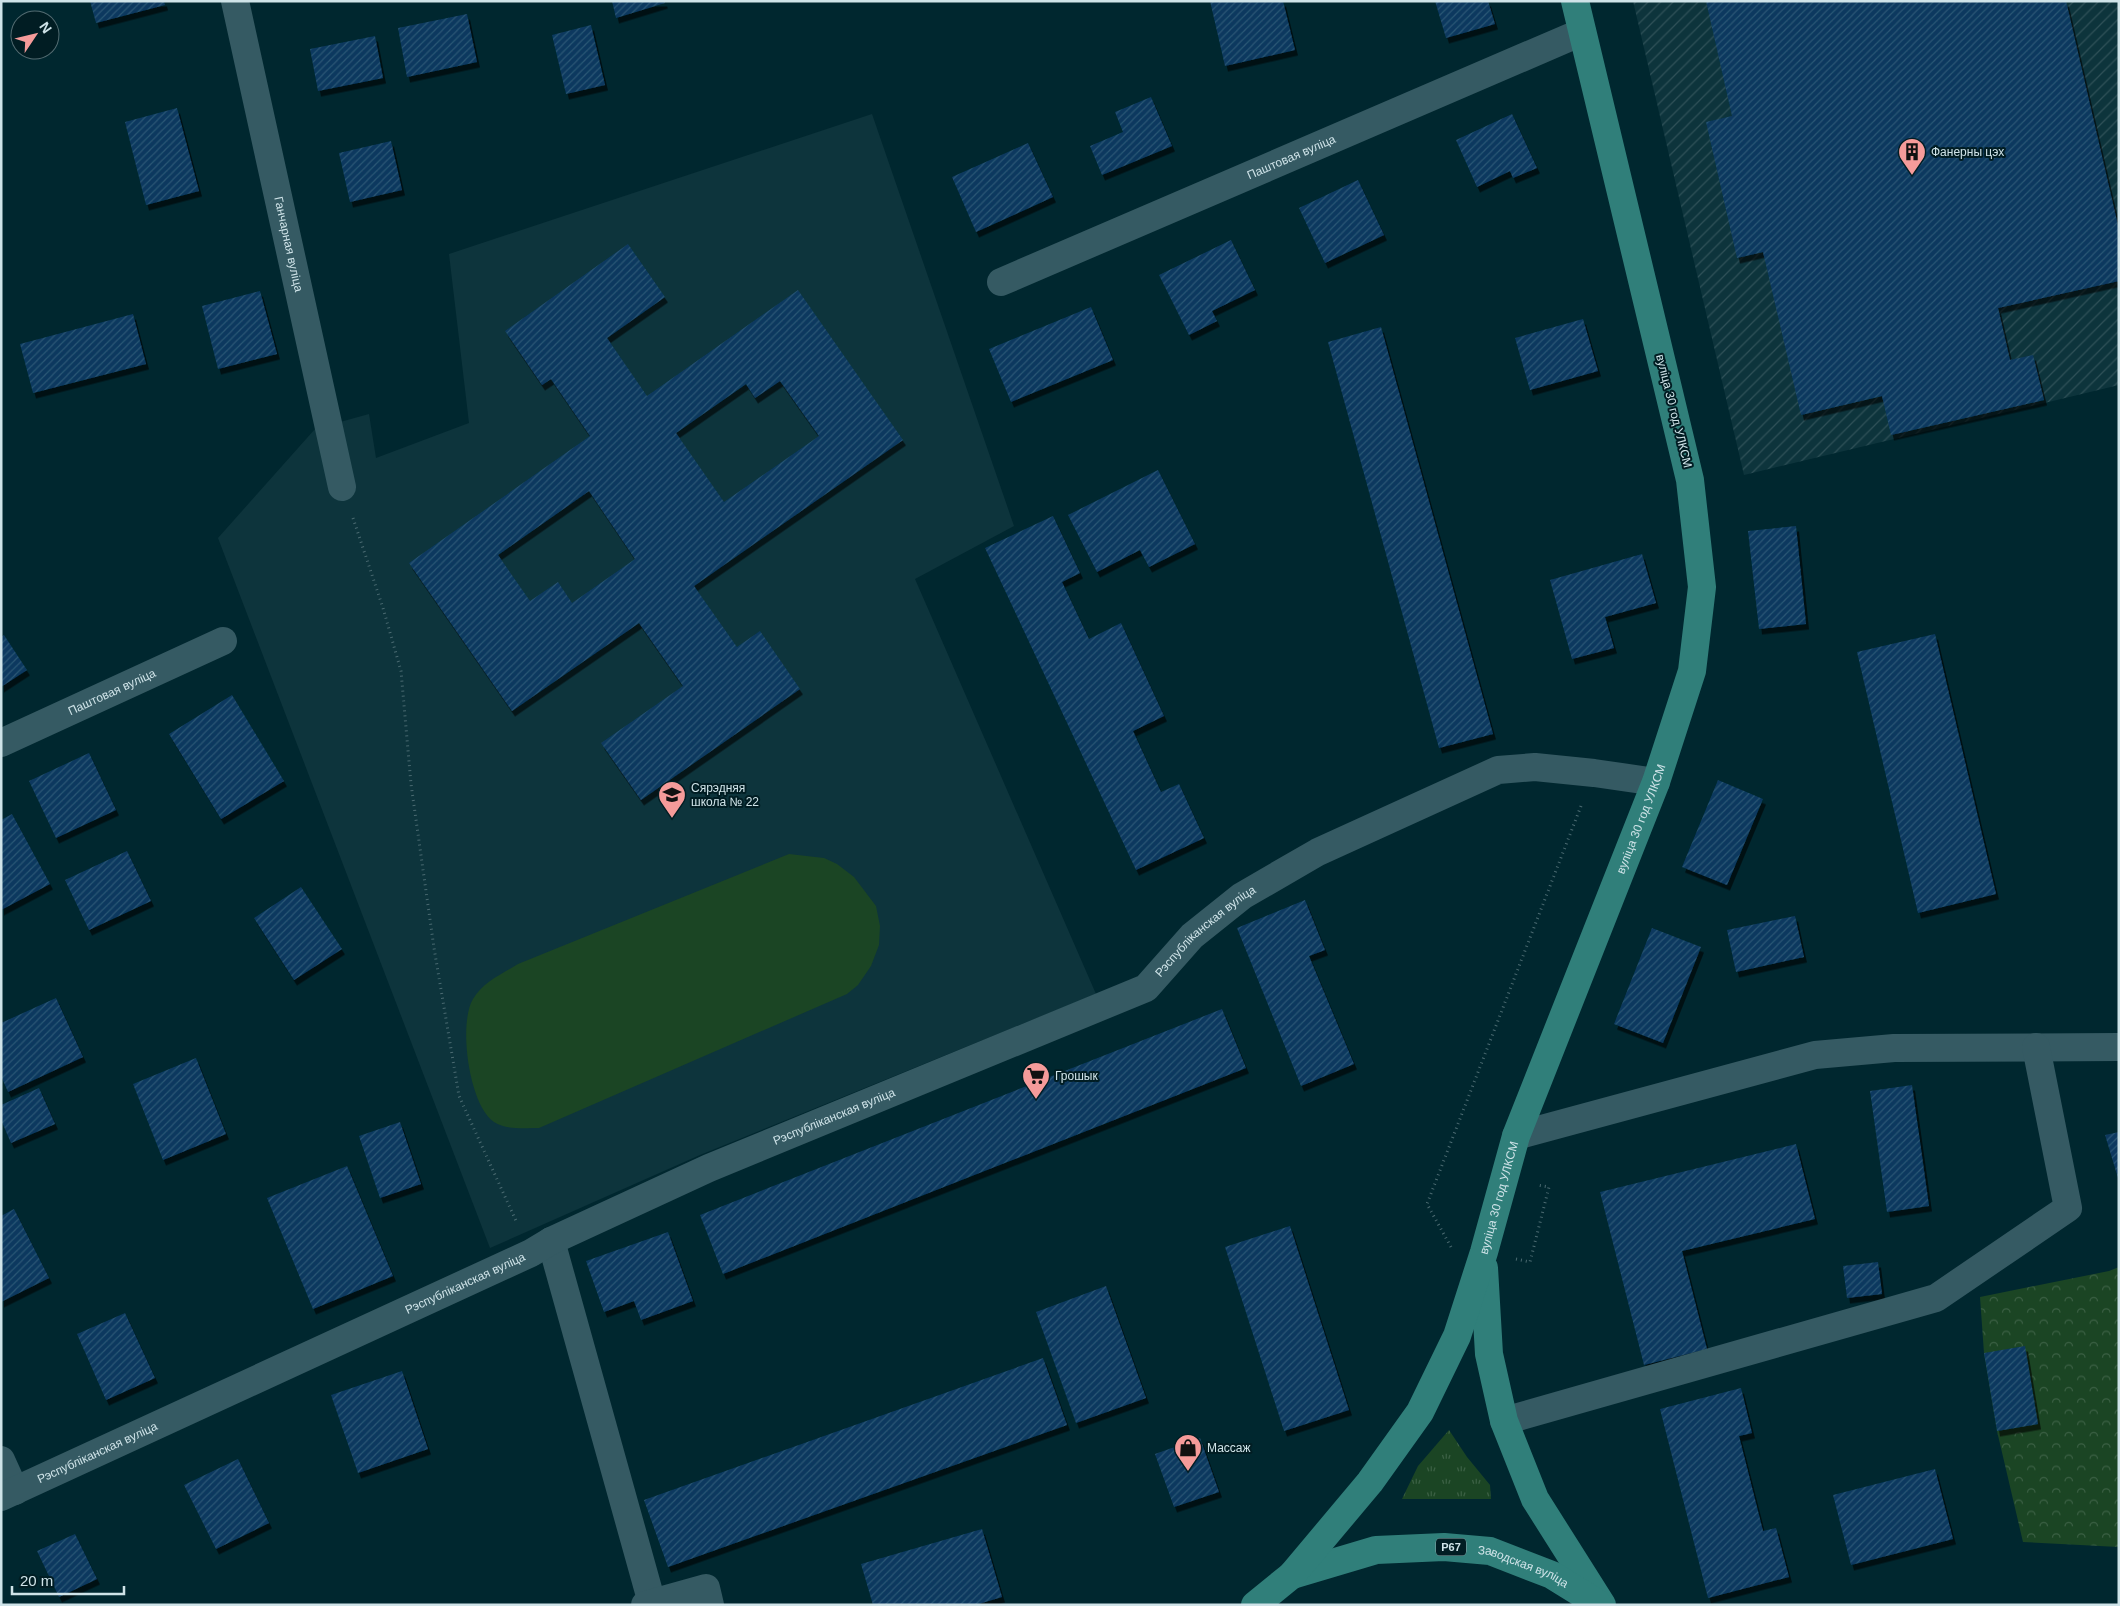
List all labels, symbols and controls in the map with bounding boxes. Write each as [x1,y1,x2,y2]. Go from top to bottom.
north arrow [10,10,60,60]
text: N [36,19,55,36]
street label: Паштовая вуліца [1245,132,1338,182]
building icon: Фанерны цэх [1897,137,1927,176]
place label: Фанерны цэх [1931,145,2004,159]
street label: Ганчарная вуліца [271,195,306,293]
street label: вуліца 30 год УЛКСМ [1653,353,1695,469]
street label: Паштовая вуліца [66,666,158,718]
street label: вуліца 30 год УЛКСМ [1613,762,1668,876]
school or university icon: Сярэдняя школа № 22 [657,780,687,819]
place label: Сярэдняя школа № 22 [691,781,759,809]
street label: Рэспубліканская вуліца [1152,883,1258,980]
supermarket icon: Грошык [1021,1061,1051,1100]
place label: Грошык [1055,1069,1098,1083]
street label: Рэспубліканская вуліца [771,1085,897,1148]
street label: вуліца 30 год УЛКСМ [1477,1140,1521,1256]
street label: Рэспубліканская вуліца [403,1250,528,1317]
street label: Рэспубліканская вуліца [35,1419,160,1486]
shop icon: Массаж [1173,1433,1203,1472]
place label: Массаж [1207,1441,1251,1455]
road number: Р67 [1436,1538,1466,1555]
street label: Заводская вуліца [1477,1543,1571,1591]
scale bar [12,1564,125,1596]
text: 20 m [20,1572,53,1589]

